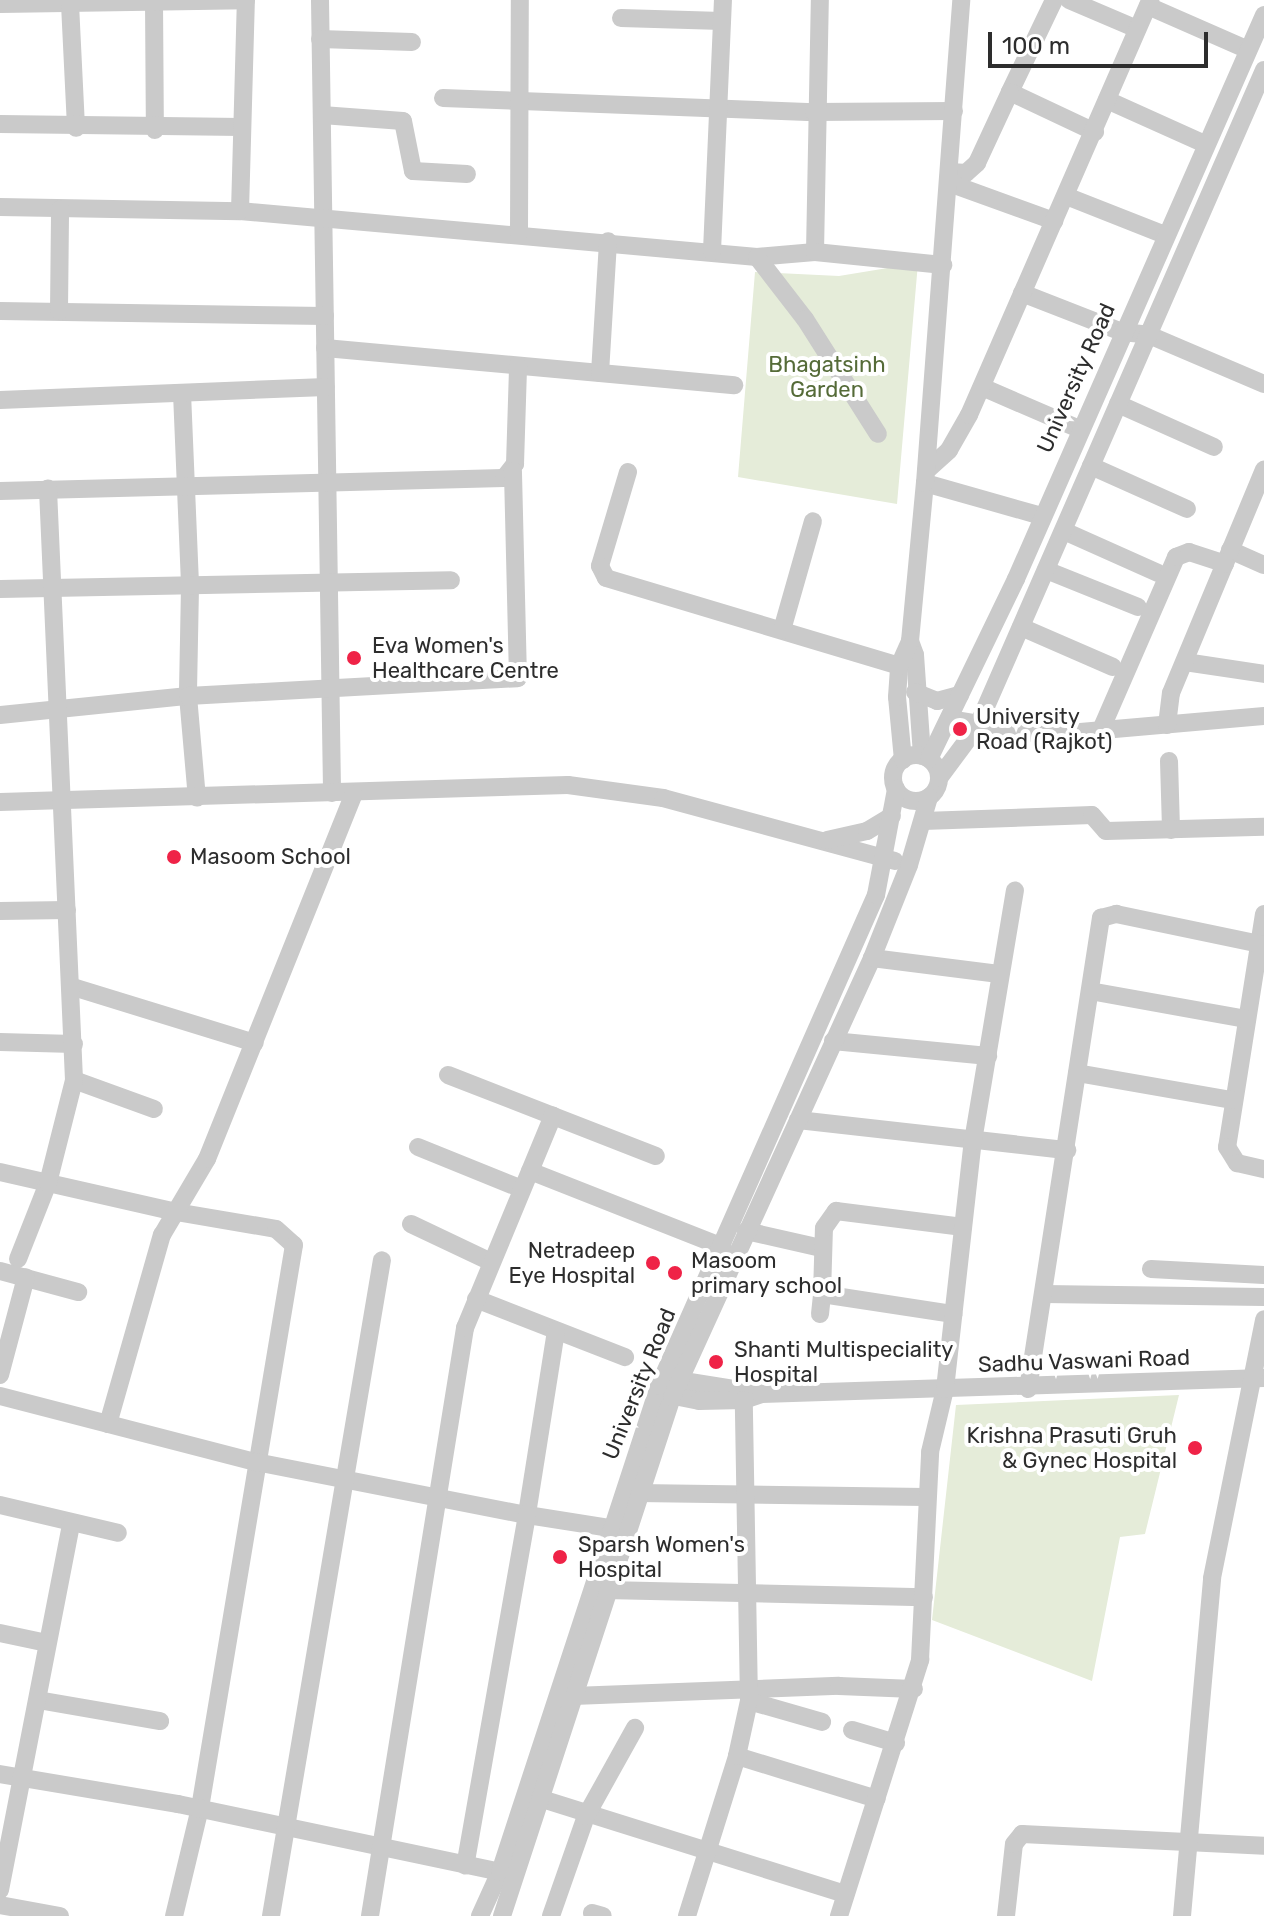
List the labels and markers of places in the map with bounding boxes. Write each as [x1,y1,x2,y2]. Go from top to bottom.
place label: Eva Women's Healthcare Centre [372,632,559,684]
marker: Eva Women's Healthcare Centre [343,647,365,669]
place label: University Road (Rajkot) [976,703,1112,754]
marker: University Road (Rajkot) [951,720,969,738]
place label: Masoom School [190,844,351,870]
marker: Masoom School [165,848,183,866]
place label: Netradeep Eye Hospital [508,1237,635,1288]
place label: Masoom primary school [691,1247,843,1298]
marker: Netradeep Eye Hospital [642,1252,664,1274]
marker: Masoom primary school [666,1264,684,1282]
place label: Shanti Multispeciality Hospital [734,1336,953,1388]
marker: Shanti Multispeciality Hospital [705,1351,727,1373]
place label: Krishna Prasuti Gruh & Gynec Hospital [966,1422,1177,1474]
marker: Krishna Prasuti Gruh & Gynec Hospital [1184,1437,1206,1459]
place label: Sparsh Women's Hospital [578,1531,745,1582]
marker: Sparsh Women's Hospital [549,1546,571,1568]

